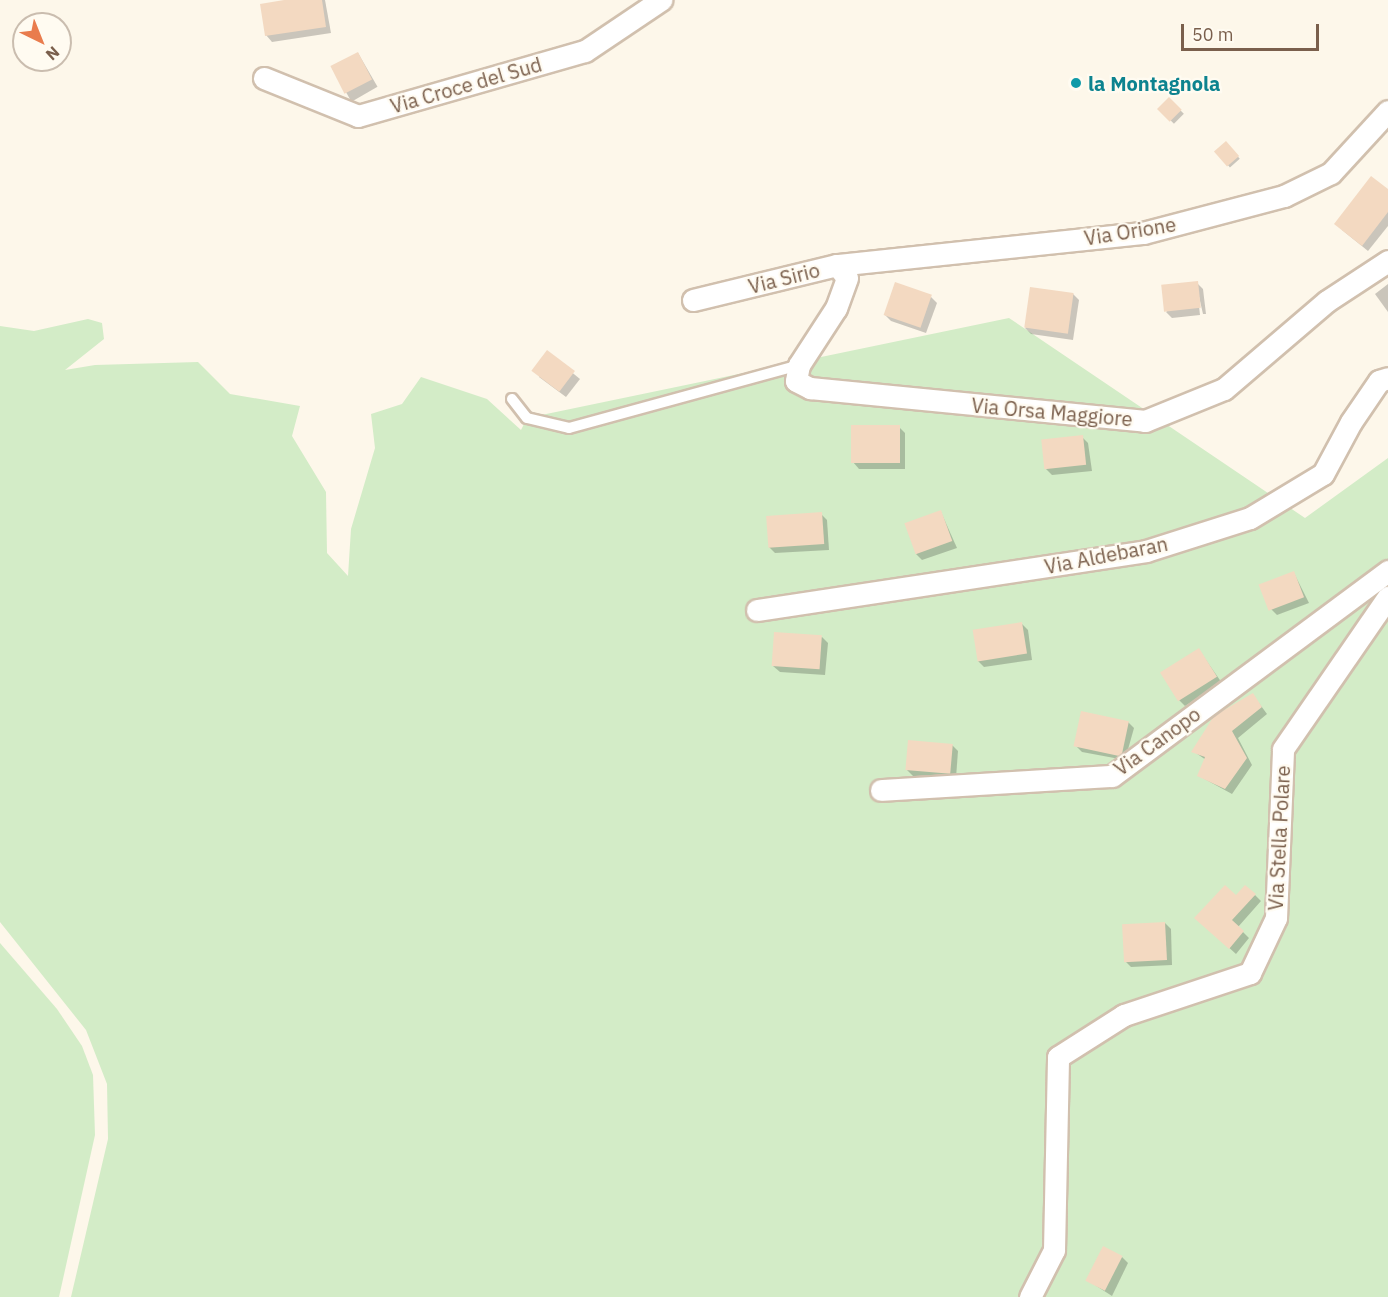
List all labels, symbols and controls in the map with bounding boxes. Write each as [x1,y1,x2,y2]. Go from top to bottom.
north arrow [12,12,72,72]
scale bar [1184,12,1322,50]
text: 50 m [1192,23,1234,46]
text: N [42,42,64,65]
street label: Via Croce del Sud [388,52,544,118]
place label: la Montagnola [1088,71,1220,95]
marker: la Montagnola [1069,76,1083,90]
street label: Via Orione [1082,212,1178,250]
street label: Via Sirio [746,258,822,298]
street label: Via Orsa Maggiore [970,393,1134,431]
street label: Via Aldebaran [1042,531,1170,579]
street label: Via Canopo [1109,702,1205,780]
street label: Via Stella Polare [1263,765,1295,911]

